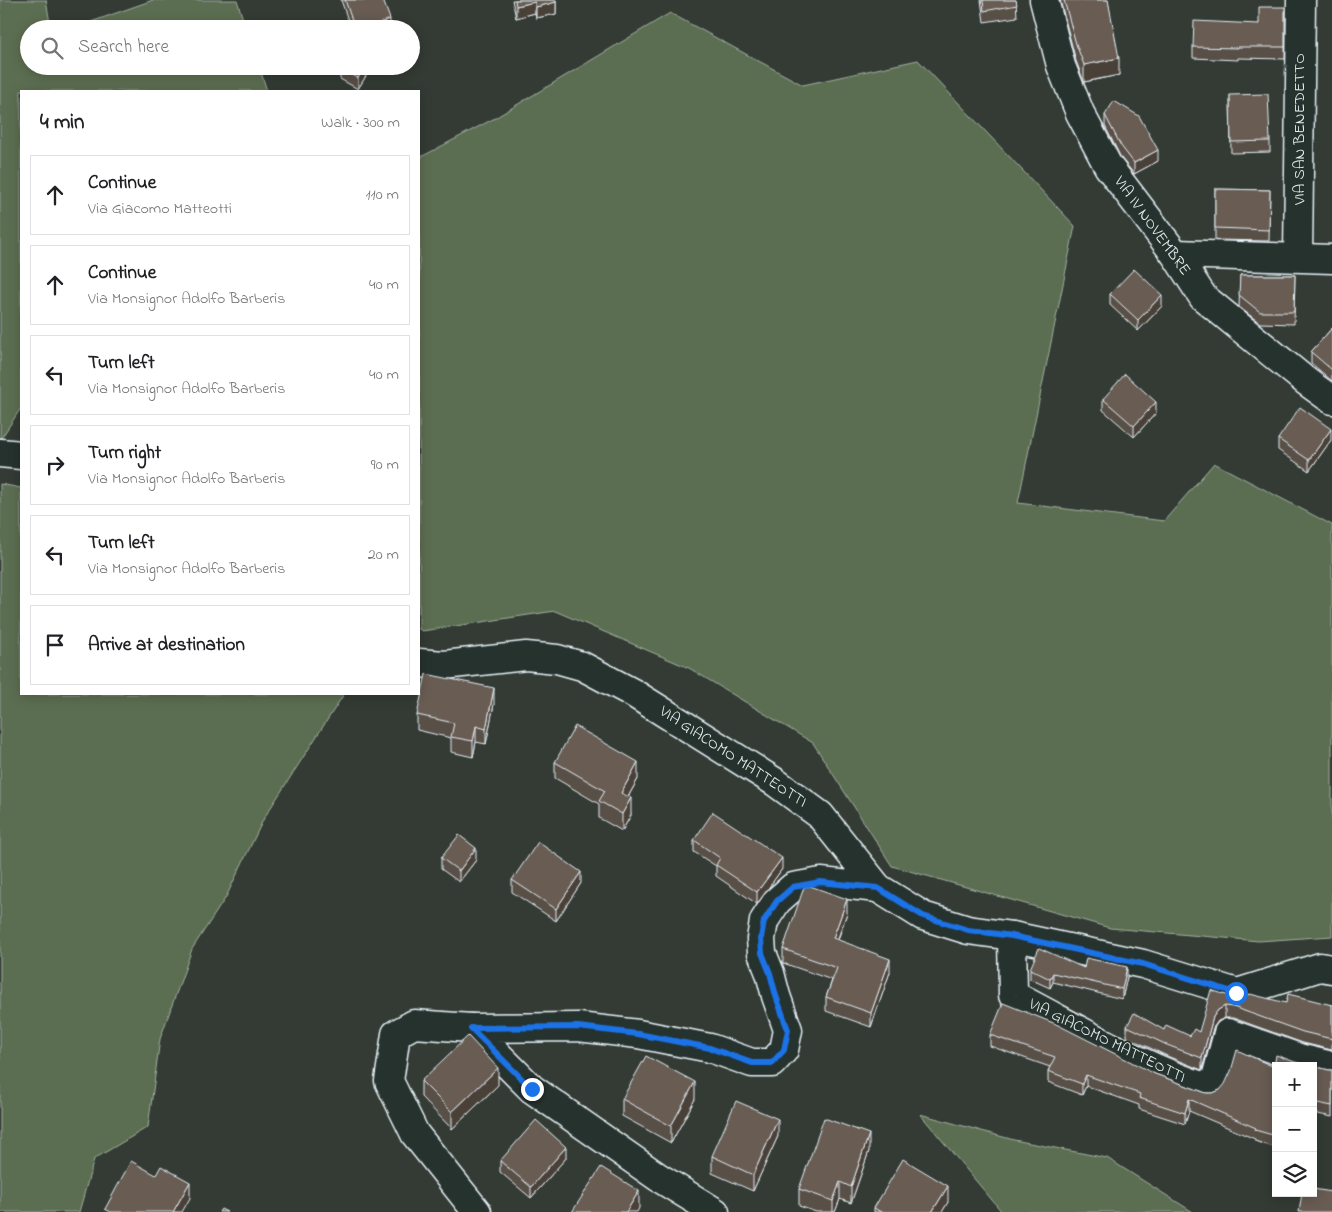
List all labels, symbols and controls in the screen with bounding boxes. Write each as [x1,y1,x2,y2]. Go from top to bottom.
search box [20,20,420,75]
icon: search [38,34,66,62]
text: Search here [78,34,169,61]
street label: VIA SAN BENEDETTO [1288,53,1312,206]
text: 4 min [40,108,84,138]
text: Walk · 300 m [321,111,400,135]
text: Continue [88,170,156,197]
street label: VIA IV NOVEMBRE [1107,170,1196,281]
icon: ahead [41,181,69,209]
text: 110 m [365,183,399,207]
text: Via Giacomo Matteotti [88,197,232,221]
text: Continue [88,260,156,287]
icon: ahead [41,271,69,299]
text: 40 m [369,273,399,297]
text: Via Monsignor Adolfo Barberis [88,287,285,311]
text: Turn left [88,350,155,377]
icon: left [41,361,69,389]
text: 40 m [369,363,399,387]
text: Via Monsignor Adolfo Barberis [88,377,285,401]
text: Turn right [88,440,161,467]
icon: right [41,451,69,479]
text: 90 m [371,453,399,477]
text: Via Monsignor Adolfo Barberis [88,467,285,491]
text: Turn left [88,530,155,557]
icon: left [41,541,69,569]
text: 20 m [368,543,399,567]
text: Via Monsignor Adolfo Barberis [88,557,285,581]
icon: arrive [41,631,69,659]
text: Arrive at destination [88,632,245,659]
street label: VIA GIACOMO MATTEOTTI [653,700,812,814]
route start [1225,982,1248,1005]
street label: VIA GIACOMO MATTEOTTI [1024,992,1190,1089]
map controls [1272,1062,1317,1197]
button: + [1272,1062,1317,1107]
route end [521,1078,544,1101]
button: − [1272,1107,1317,1152]
button: layers [1272,1152,1317,1197]

